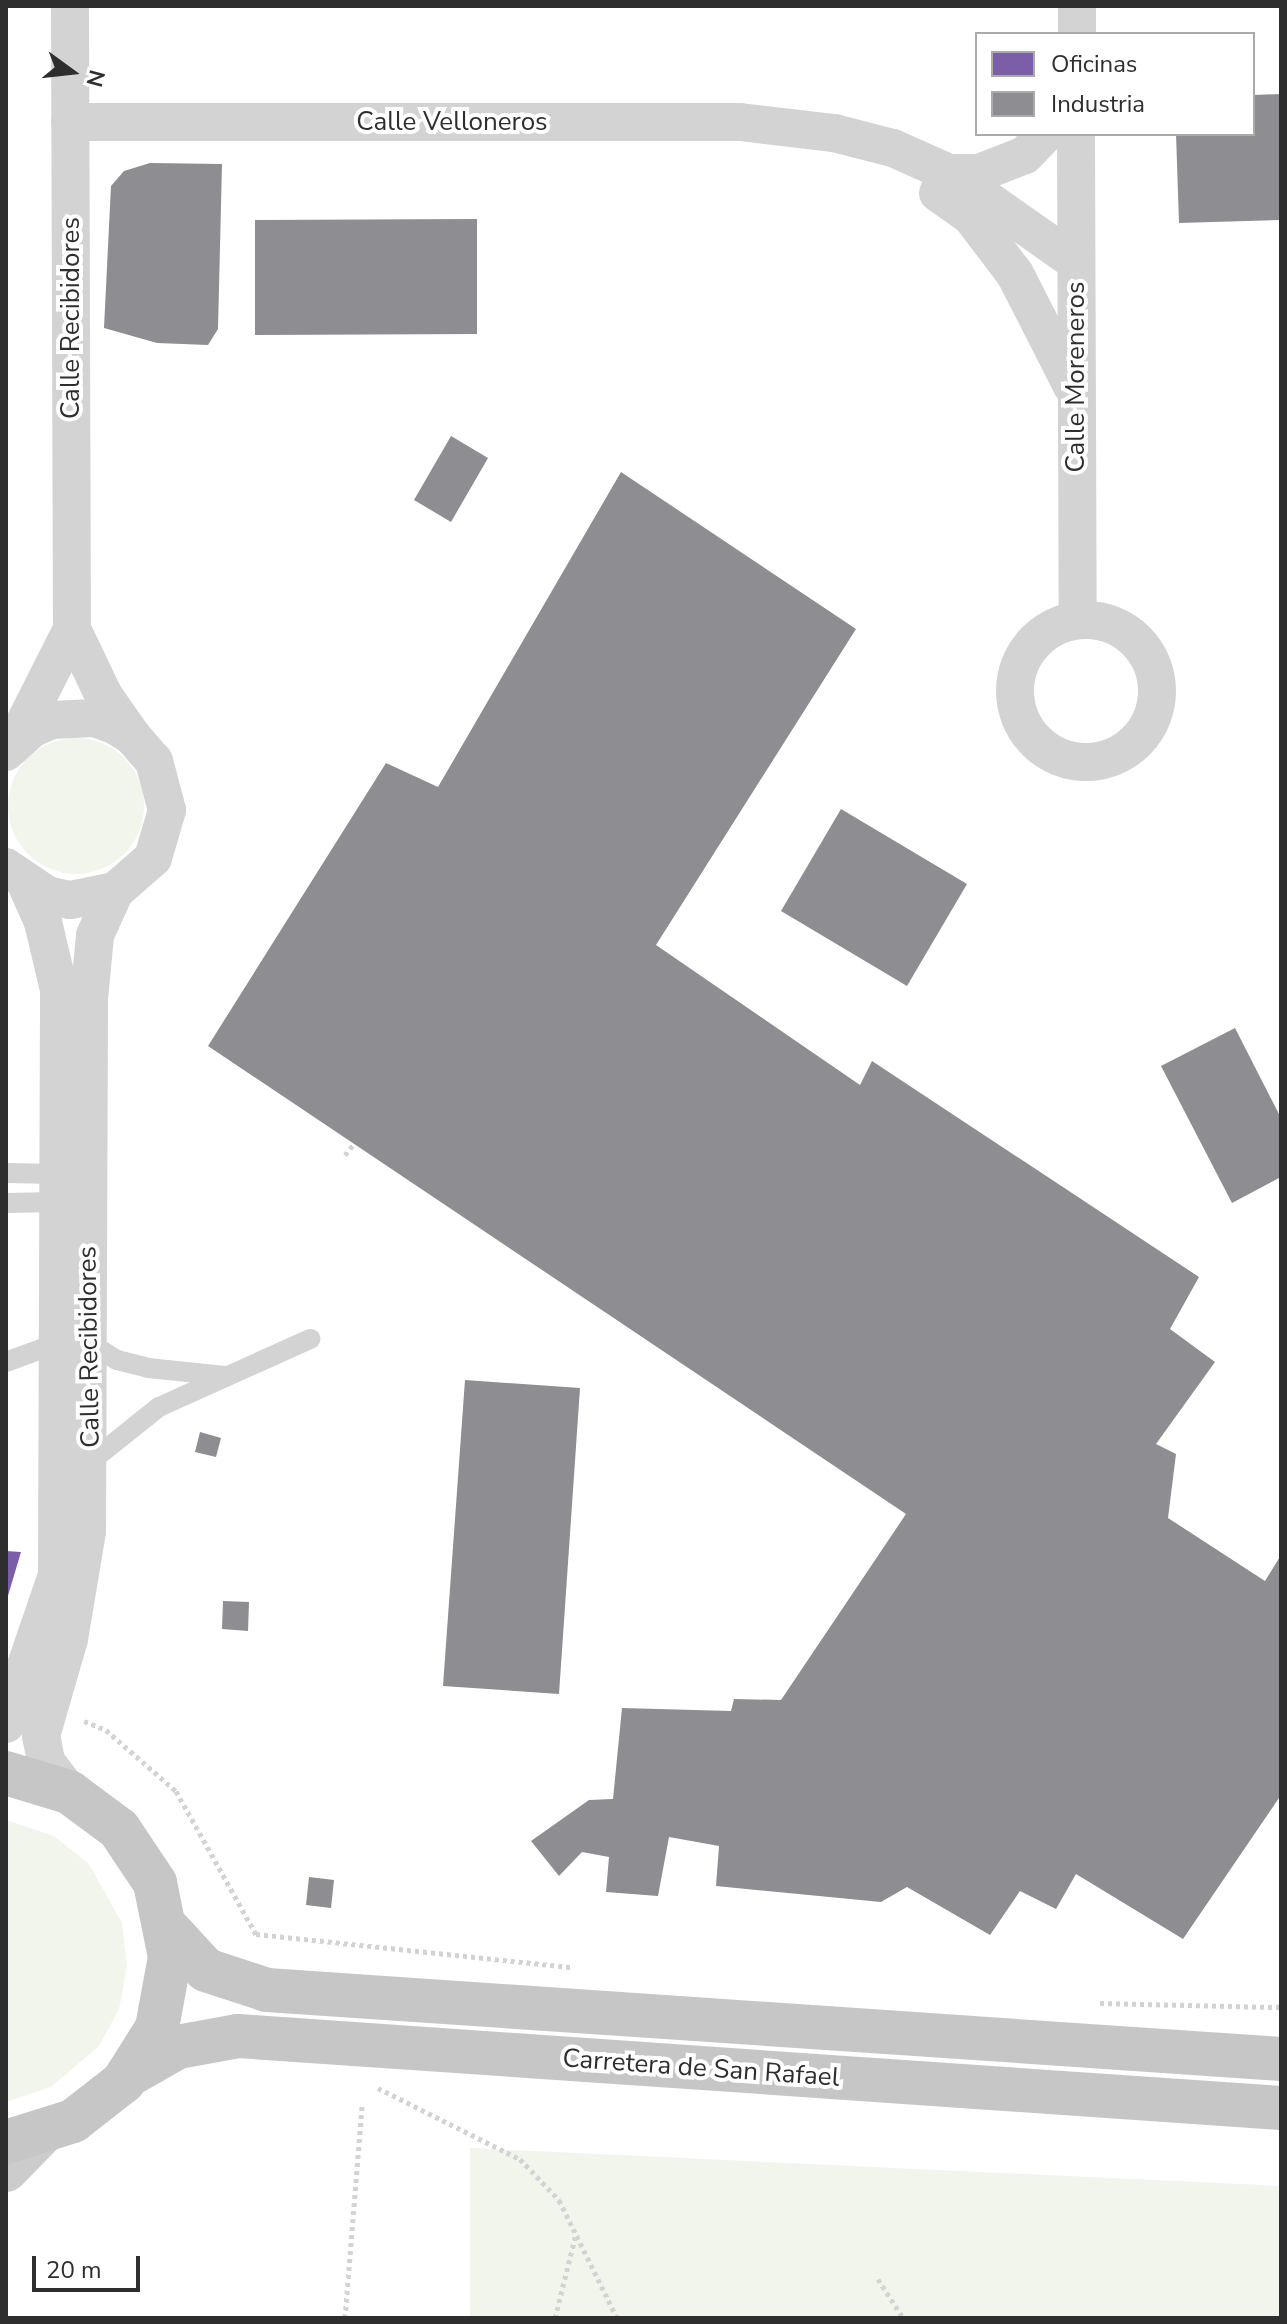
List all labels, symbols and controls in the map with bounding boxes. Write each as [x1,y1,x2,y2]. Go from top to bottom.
north arrow [32,32,112,112]
legend [975,32,1255,136]
text: Oficinas [1051,48,1137,80]
text: N [79,66,112,90]
text: Industria [1051,88,1145,120]
street label: Calle Velloneros [356,106,548,138]
street label: Calle Recibidores [55,217,87,419]
street label: Calle Moreneros [1060,282,1092,472]
street label: Calle Recibidores [72,1246,106,1448]
street label: Carretera de San Rafael [562,2043,840,2093]
scale bar [36,2240,144,2290]
text: 20 m [46,2254,102,2286]

